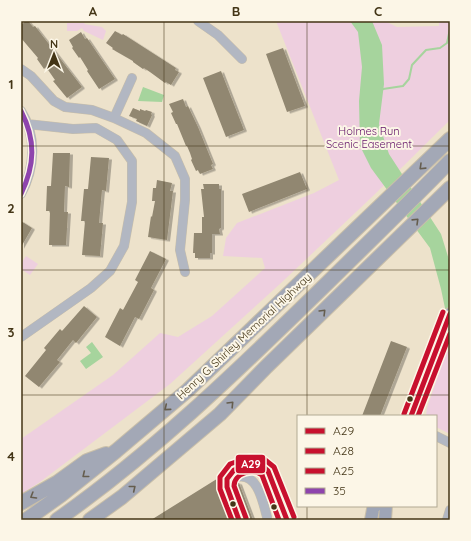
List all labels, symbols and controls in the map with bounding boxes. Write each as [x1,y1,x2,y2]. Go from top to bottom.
text: A [89,3,98,19]
text: B [232,3,240,19]
text: C [374,3,382,19]
north arrow [34,34,74,74]
text: N [50,37,58,51]
text: 1 [8,76,14,92]
park label: Holmes Run Scenic Easement [326,124,412,151]
one-way arrow [419,162,427,169]
text: 2 [7,200,15,216]
one-way arrow [411,218,419,226]
street label: Henry G. Shirley Memorial Highway [174,270,314,402]
one-way arrow [318,309,326,317]
text: 3 [8,324,15,340]
unlabelled marker [405,394,415,404]
one-way arrow [226,401,234,409]
one-way arrow [164,404,171,411]
legend [297,415,437,507]
text: A29 [333,423,354,438]
text: A28 [333,443,354,458]
text: 4 [7,448,15,464]
line badge: A29 [235,454,266,474]
text: A29 [241,457,261,471]
text: A25 [333,463,354,478]
one-way arrow [83,470,90,477]
text: 35 [333,483,346,498]
one-way arrow [128,486,135,493]
one-way arrow [30,491,37,499]
unlabelled marker [228,499,238,509]
unlabelled marker [269,502,279,512]

